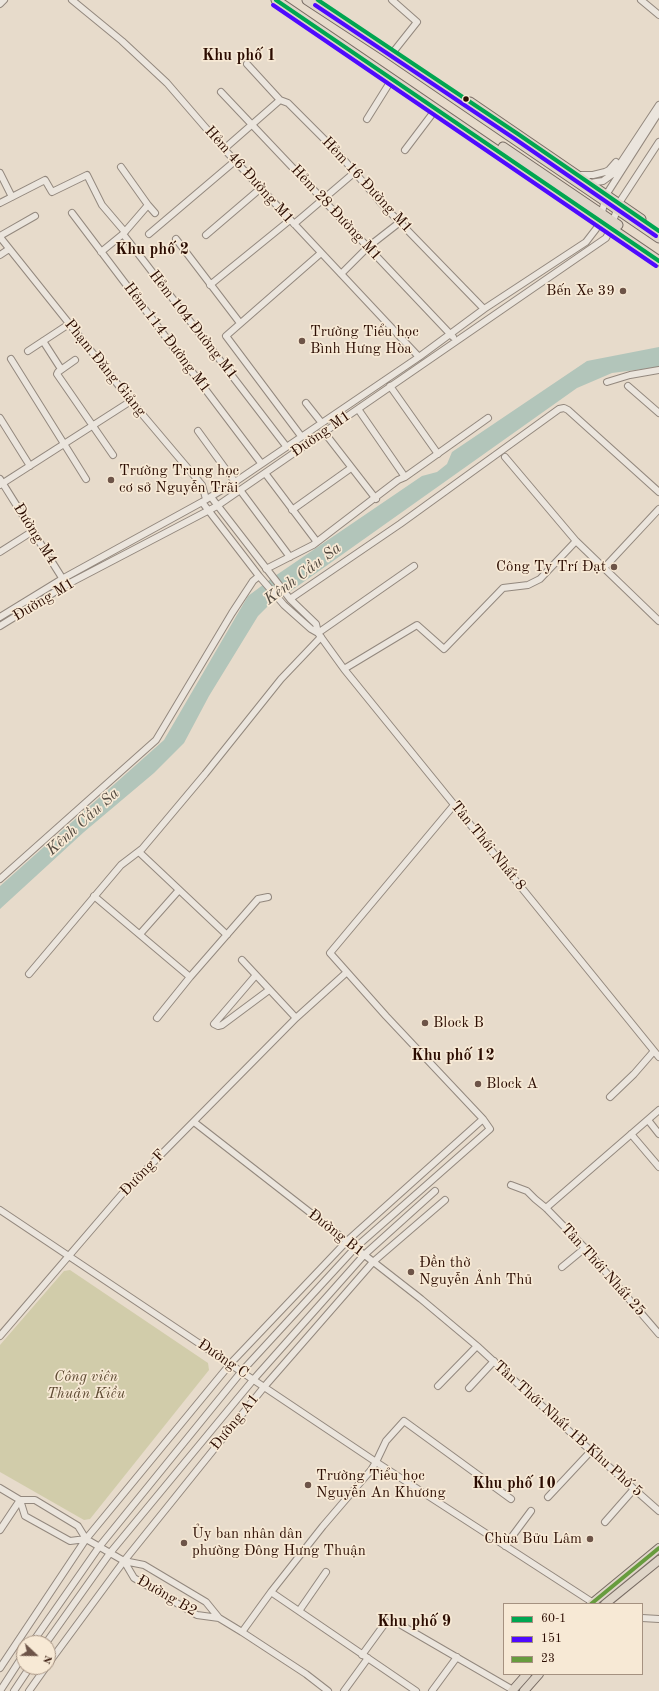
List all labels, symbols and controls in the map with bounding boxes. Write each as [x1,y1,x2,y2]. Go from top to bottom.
district label: Khu phố 1 [202,46,276,66]
unlabelled marker [461,94,471,104]
street label: Hẻm 46 Đường M1 [200,123,298,227]
street label: Hẻm 16 Đường M1 [318,133,416,237]
street label: Hẻm 28 Đường M1 [287,161,385,265]
district label: Khu phố 2 [115,240,189,260]
street label: Hẻm 104 Đường M1 [145,267,241,383]
street label: Hẻm 114 Đường M1 [120,279,214,397]
place label: Bến Xe 39 [546,282,615,300]
marker: Bến Xe 39 [618,286,628,296]
street label: Phạm Đăng Giảng [60,316,150,420]
place label: Trường Tiểu học Bình Hưng Hòa [310,323,419,358]
marker: Trường Tiểu học Bình Hưng Hòa [297,336,307,346]
street label: Đường M1 [288,407,354,461]
place label: Trường Trung học cơ sở Nguyễn Trãi [119,462,239,497]
marker: Trường Trung học cơ sở Nguyễn Trãi [106,475,116,485]
street label: Đường M4 [9,500,61,568]
water label: Kênh Cầu Sa [261,539,345,609]
place label: Công Ty Trí Đạt [496,558,606,576]
marker: Công Ty Trí Đạt [609,562,619,572]
street label: Đường M1 [10,575,78,625]
water label: Kênh Cầu Sa [42,784,124,860]
street label: Tân Thới Nhất 8 [446,798,530,894]
place label: Block B [433,1014,484,1032]
marker: Block B [420,1018,430,1028]
district label: Khu phố 12 [411,1046,495,1066]
place label: Block A [486,1075,538,1093]
marker: Block A [473,1079,483,1089]
street label: Đường F [117,1146,169,1200]
street label: Đường B1 [304,1205,368,1261]
street label: Tân Thới Nhất 25 [557,1220,649,1320]
place label: Đền thờ Nguyễn Ảnh Thủ [419,1254,532,1289]
marker: Đền thờ Nguyễn Ảnh Thủ [406,1267,416,1277]
street label: Đường C [194,1335,252,1383]
street label: Tân Thới Nhất 1B Khu Phố 5 [490,1357,646,1501]
park label: Công viên Thuận Kiều [47,1368,125,1403]
street label: Đường A1 [207,1390,263,1454]
place label: Trường Tiểu học Nguyễn An Khương [316,1467,445,1502]
district label: Khu phố 10 [472,1474,556,1494]
marker: Trường Tiểu học Nguyễn An Khương [303,1480,313,1490]
place label: Ủy ban nhân dân phường Đông Hưng Thuận [192,1525,366,1560]
place label: Chùa Bửu Lâm [484,1530,582,1548]
marker: Chùa Bửu Lâm [585,1534,595,1544]
marker: Ủy ban nhân dân phường Đông Hưng Thuận [179,1538,189,1548]
street label: Đường B2 [134,1572,200,1620]
legend [503,1603,643,1675]
district label: Khu phố 9 [377,1612,451,1632]
text: 60-1 [541,1613,566,1625]
text: 151 [541,1633,562,1645]
north arrow [16,1635,56,1675]
text: N [40,1653,53,1665]
text: 23 [541,1653,555,1665]

